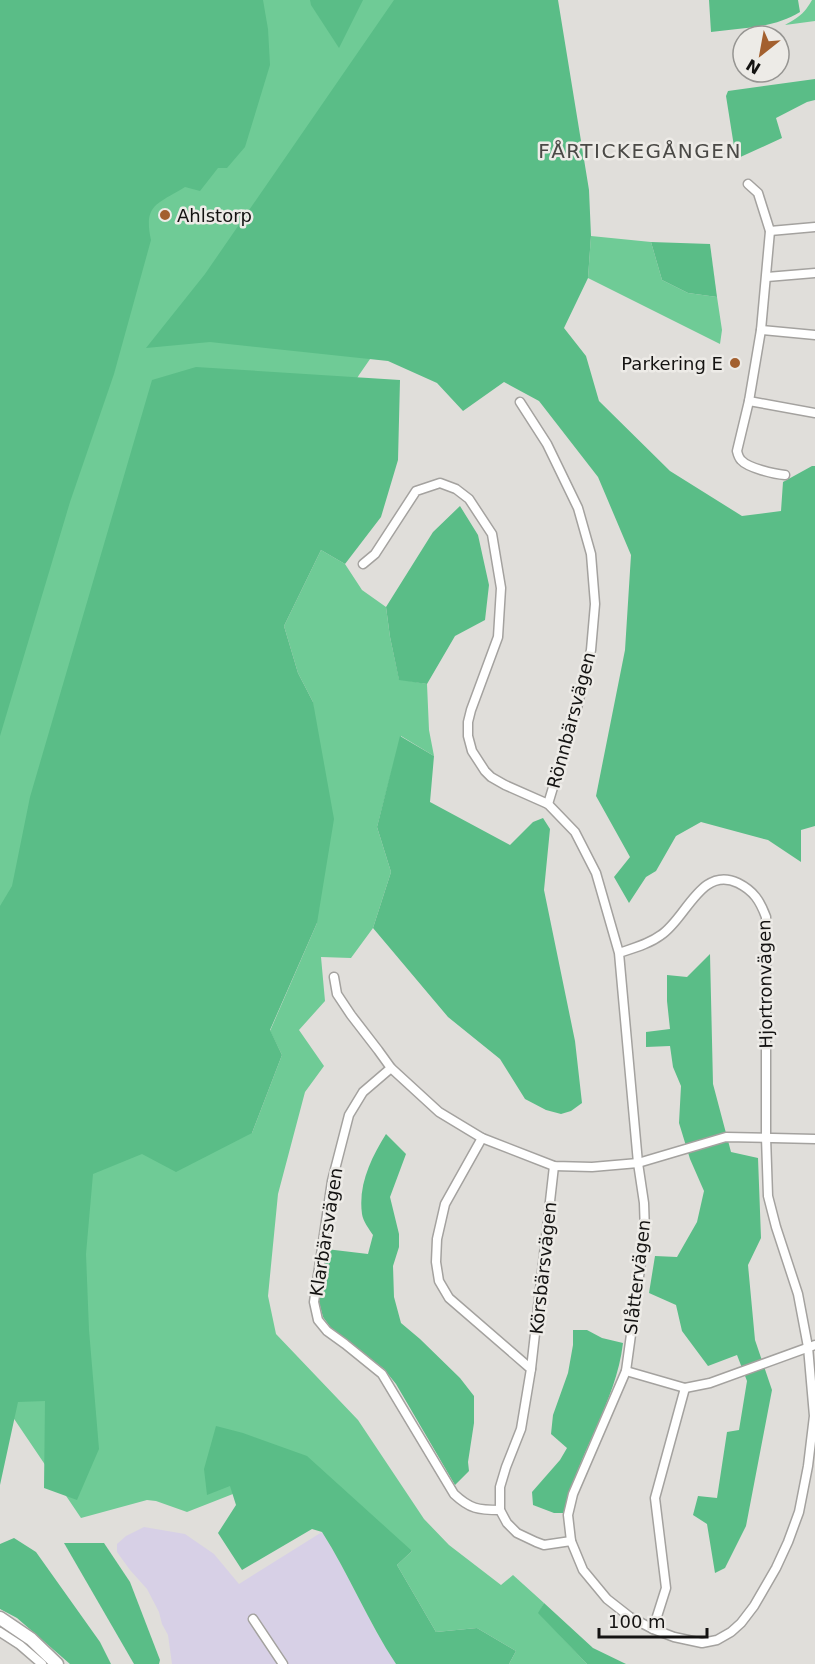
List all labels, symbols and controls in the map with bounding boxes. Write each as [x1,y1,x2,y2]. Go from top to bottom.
north arrow [731,24,791,84]
text: N [743,55,764,78]
district label: FÅRTICKEGÅNGEN [538,139,742,163]
place label: Ahlstorp [177,205,252,226]
marker: Ahlstorp [158,208,172,222]
place label: Parkering E [621,353,723,374]
marker: Parkering E [728,356,742,370]
street label: Rönnbärsvägen [543,649,599,791]
street label: Hjortronvägen [753,919,777,1049]
street label: Klarbärsvägen [305,1166,347,1298]
street label: Körsbärsvägen [526,1201,560,1335]
street label: Slåttervägen [620,1218,654,1336]
scale bar [599,1601,707,1639]
text: 100 m [608,1611,666,1632]

